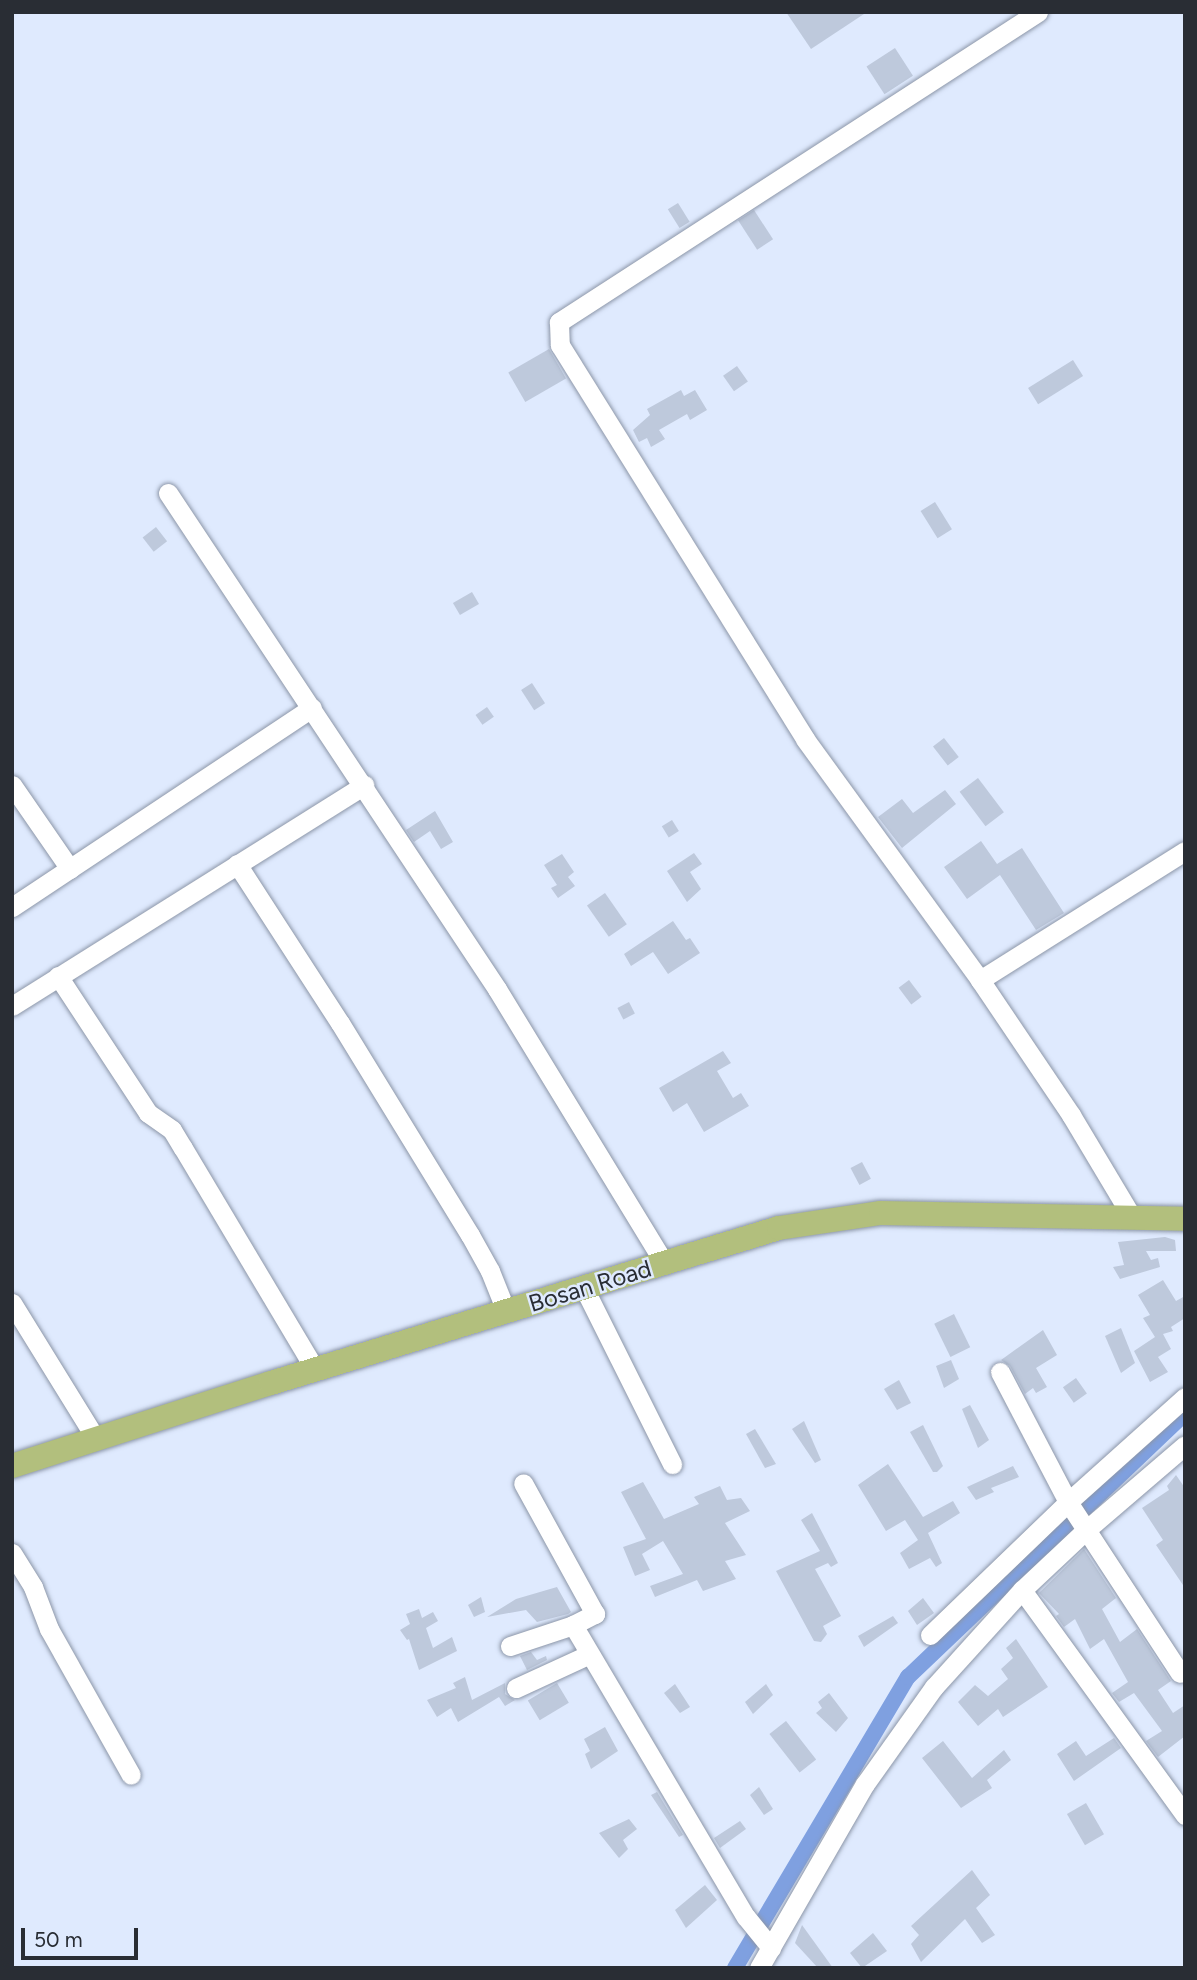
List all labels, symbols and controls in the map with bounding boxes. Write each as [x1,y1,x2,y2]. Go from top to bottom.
street label: Bosan Road [525,1254,655,1318]
scale bar [24,1913,142,1957]
text: 50 m [34,1927,83,1952]

